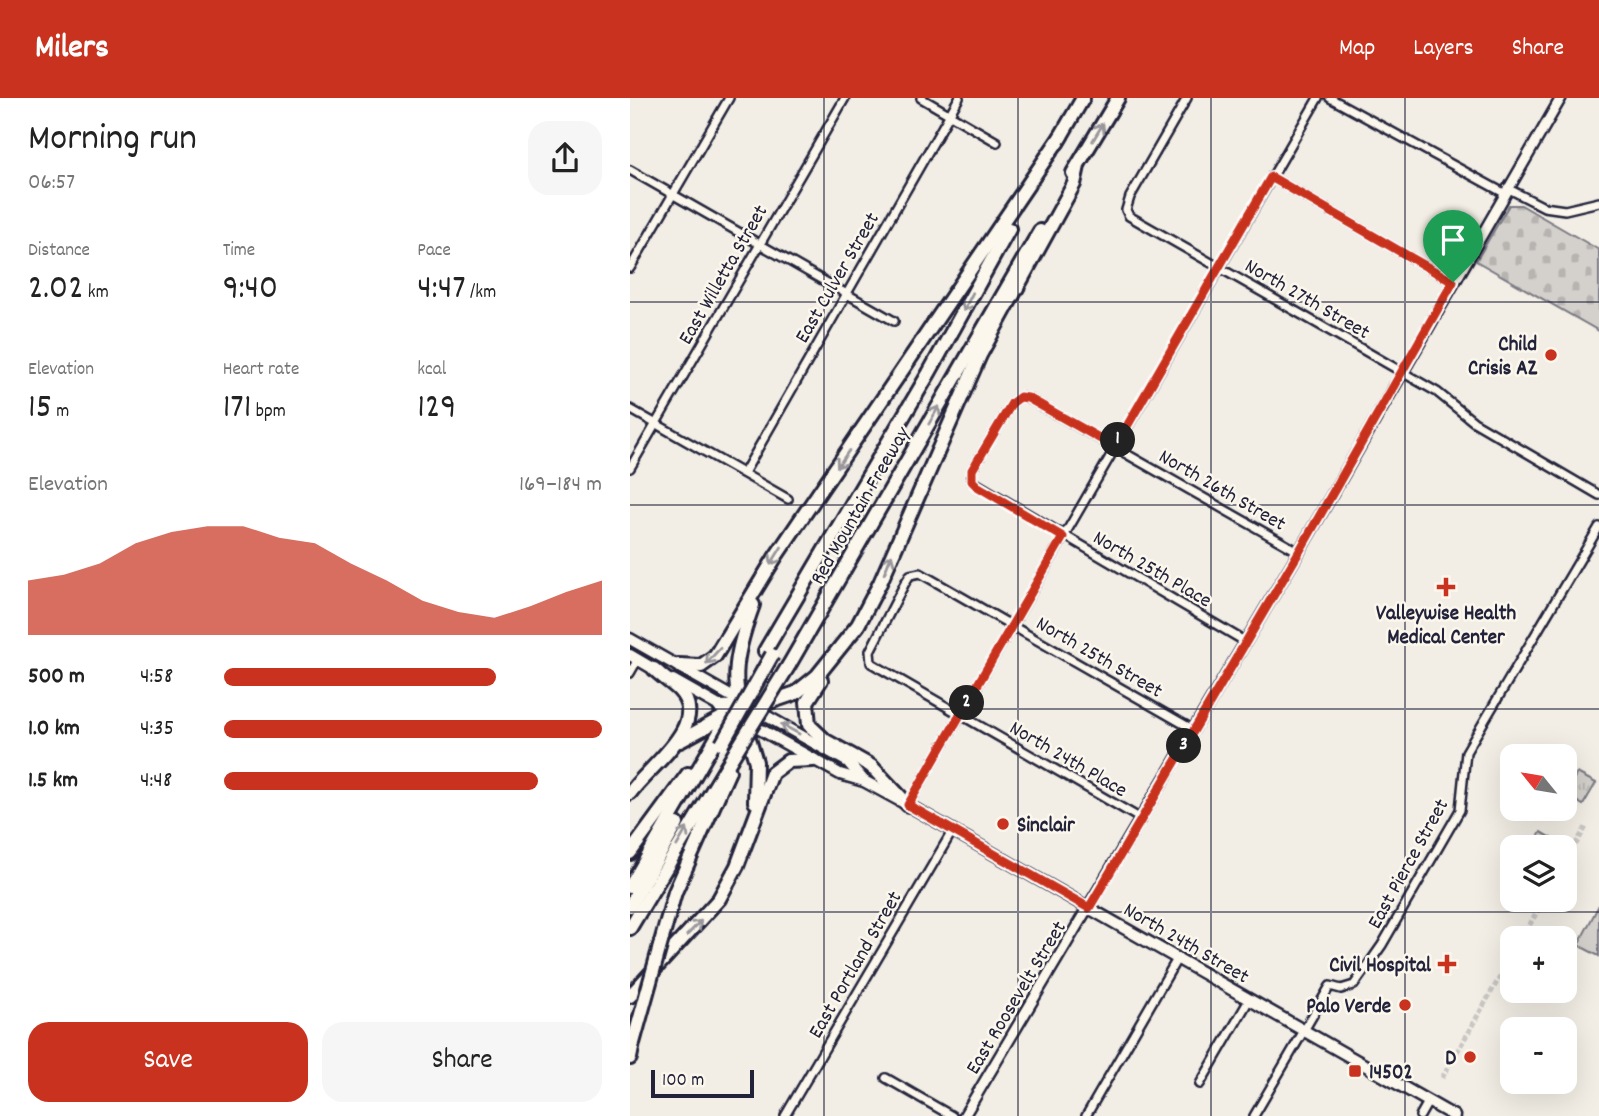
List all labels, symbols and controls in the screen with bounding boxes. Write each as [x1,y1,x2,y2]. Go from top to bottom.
text: Milers [35,26,109,73]
text: Map [1339,32,1375,66]
text: Layers [1413,32,1474,66]
text: Share [1512,32,1564,66]
text: Morning run [28,113,197,168]
button: share [528,121,602,195]
one-way arrow [1091,122,1105,142]
text: 06:57 [28,167,75,200]
street label: East Willetta Street [672,200,777,351]
street label: East Culver Street [789,207,888,350]
pin [1423,210,1483,282]
icon: arrive [1434,221,1472,259]
text: Distance [28,238,90,265]
text: Time [223,238,255,265]
text: Pace [417,238,451,265]
street label: North 27th Street [1238,253,1375,349]
text: 2.02 [28,265,83,315]
text: 9:40 [223,265,278,315]
text: 4:47 [417,265,466,315]
text: km [83,280,109,307]
text: /km [466,280,496,307]
one-way arrow [960,291,974,312]
place label: Child Crisis AZ [1468,331,1538,385]
marker: Child Crisis AZ [1543,347,1559,363]
text: Elevation [28,357,94,384]
text: Heart rate [223,357,299,384]
text: kcal [417,357,446,384]
text: 15 [28,384,52,434]
text: 171 [223,384,251,434]
text: 129 [417,384,456,434]
text: m [52,399,69,426]
text: bpm [251,399,286,426]
one-way arrow [928,405,941,426]
street label: Red Mountain Freeway [804,421,919,591]
pin: 1 [1100,422,1135,458]
text: 1 [1115,426,1120,453]
street label: North 26th Street [1152,443,1291,540]
one-way arrow [835,449,850,468]
text: Elevation [28,469,108,502]
text: 169–184 m [519,469,602,502]
street label: North 25th Place [1086,524,1217,617]
one-way arrow [769,546,784,565]
one-way arrow [882,553,895,575]
marker: Valleywise Health Medical Center [1436,577,1456,597]
place label: Valleywise Health Medical Center [1376,600,1516,654]
street label: North 25th Street [1030,610,1168,707]
one-way arrow [705,646,722,664]
text: 500 m [28,661,85,694]
text: 4:58 [140,661,173,694]
pin: 2 [950,686,984,720]
text: 2 [962,689,971,716]
text: 1.0 km [28,713,80,746]
text: 4:35 [140,713,174,746]
street label: North 24th Place [1003,715,1132,807]
one-way arrow [780,722,801,735]
pin: 3 [1166,728,1202,764]
text: 3 [1179,732,1188,759]
north arrow [1500,744,1577,821]
map controls [1500,744,1577,1094]
text: 1.5 km [28,765,78,798]
text: 4:48 [140,765,172,798]
street label: East Pierce Street [1361,794,1458,935]
place label: Sinclair [1017,812,1076,842]
marker: Sinclair [995,816,1011,832]
one-way arrow [676,827,690,847]
button: layers [1500,835,1577,912]
street label: East Portland Street [802,886,911,1045]
street label: North 24th Street [1117,896,1254,993]
street label: East Roosevelt Street [960,916,1075,1081]
one-way arrow [685,920,702,937]
button: + [1500,926,1577,1003]
place label: Civil Hospital [1329,952,1432,982]
marker: Civil Hospital [1437,954,1457,974]
place label: Palo Verde [1306,993,1391,1023]
marker: Palo Verde [1397,997,1413,1013]
button: − [1500,1017,1577,1094]
button: Save [28,1022,308,1102]
button: Share [322,1022,602,1102]
place label: D [1445,1045,1456,1075]
marker: D [1462,1049,1478,1065]
place label: 14502 [1369,1059,1413,1089]
marker: 14502 [1347,1063,1363,1079]
scale bar [651,1067,754,1099]
text: 100 m [662,1068,704,1095]

